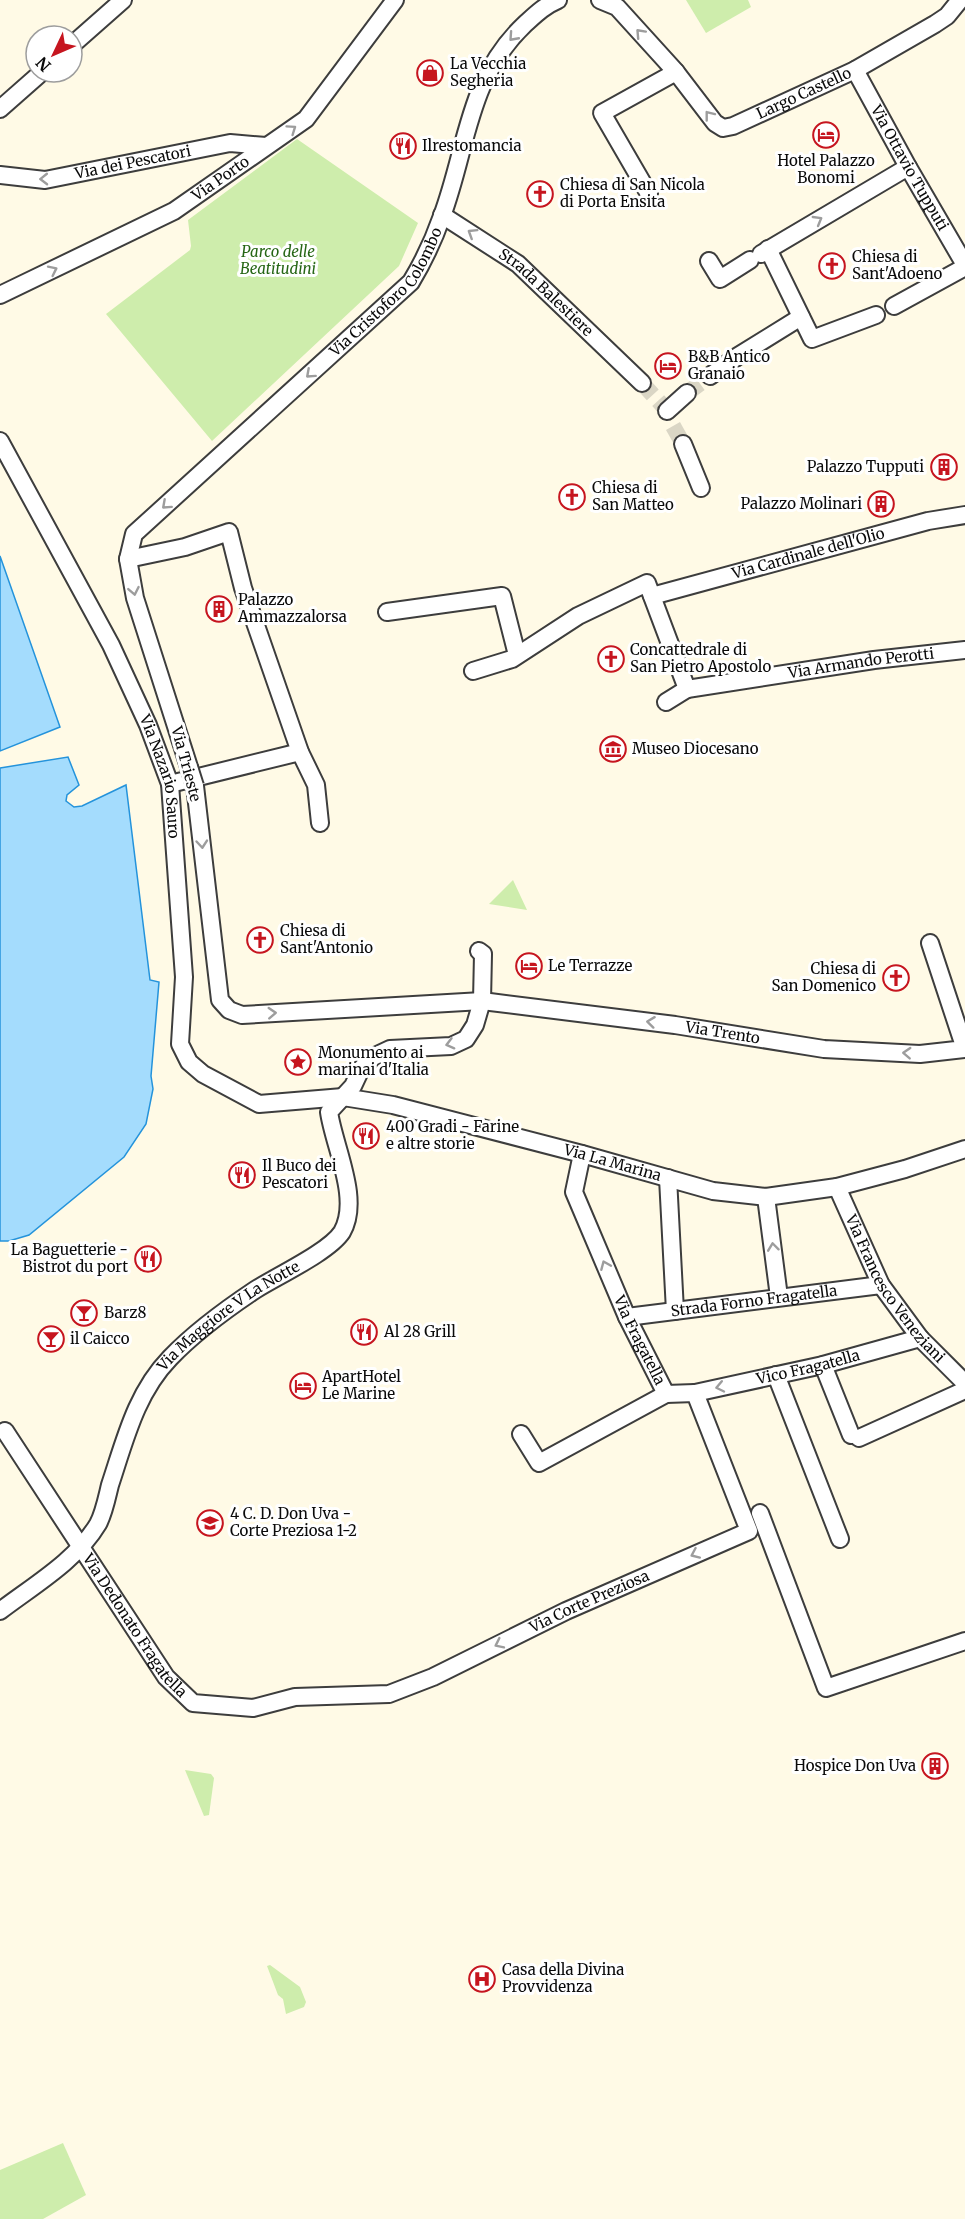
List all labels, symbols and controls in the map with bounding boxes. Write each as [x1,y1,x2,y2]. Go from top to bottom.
north arrow [24,24,84,84]
one-way arrow [636,29,647,40]
one-way arrow [509,30,520,40]
text: N [31,53,55,76]
place label: La Vecchia Segheria [450,54,526,90]
shop icon: La Vecchia Segheria [415,58,445,88]
street label: Largo Castello [753,63,854,123]
street label: Via Ottavio Tupputi [866,101,953,234]
one-way arrow [706,110,717,121]
hotel icon: Hotel Palazzo Bonomi [811,120,841,150]
one-way arrow [286,124,296,136]
restaurant icon: Ilrestomancia [388,131,418,161]
place label: Ilrestomancia [422,136,521,155]
street label: Via dei Pescatori [72,141,193,183]
street label: Via Porto [187,151,253,205]
place label: Hotel Palazzo Bonomi [777,151,875,187]
one-way arrow [39,173,48,185]
place label: Chiesa di San Nicola di Porta Ensita [560,175,705,211]
church icon: Chiesa di San Nicola di Porta Ensita [525,179,555,209]
one-way arrow [812,216,822,227]
street label: Via Cristoforo Colombo [325,224,446,361]
one-way arrow [468,229,478,241]
park label: Parco delle Beatitudini [240,242,316,278]
street label: Strada Balestiere [495,244,597,340]
place label: Chiesa di Sant'Adoeno [852,247,943,283]
church icon: Chiesa di Sant'Adoeno [817,251,847,281]
one-way arrow [46,266,57,277]
place label: B&B Antico Granaio [688,347,770,383]
hotel icon: B&B Antico Granaio [653,351,683,381]
one-way arrow [306,367,317,378]
building icon: Palazzo Tupputi [929,452,959,482]
place label: Palazzo Tupputi [807,457,924,476]
place label: Chiesa di San Matteo [592,478,674,514]
church icon: Chiesa di San Matteo [557,482,587,512]
building icon: Palazzo Molinari [866,489,896,519]
place label: Palazzo Molinari [741,494,862,513]
one-way arrow [162,498,172,509]
street label: Via Cardinale dell'Olio [729,523,887,583]
one-way arrow [127,586,140,596]
place label: Palazzo Ammazzalorsa [237,590,347,626]
building icon: Palazzo Ammazzalorsa [204,594,234,624]
place label: Concattedrale di San Pietro Apostolo [630,640,771,676]
street label: Via Armando Perotti [786,643,935,682]
church icon: Concattedrale di San Pietro Apostolo [596,644,626,674]
street label: Via Nazario Sauro [135,711,184,839]
street label: Via Trieste [167,723,206,804]
museum icon: Museo Diocesano [598,734,628,764]
place label: Museo Diocesano [632,739,759,758]
one-way arrow [195,839,208,848]
place label: Chiesa di Sant'Antonio [280,921,373,957]
church icon: Chiesa di Sant'Antonio [245,925,275,955]
hotel icon: Le Terrazze [514,951,544,981]
place label: Le Terrazze [548,956,632,975]
place label: Chiesa di San Domenico [771,959,876,995]
church icon: Chiesa di San Domenico [881,963,911,993]
one-way arrow [268,1007,277,1020]
one-way arrow [646,1016,656,1028]
street label: Via Trento [683,1017,761,1048]
one-way arrow [446,1037,456,1049]
place label: Monumento ai marinai d'Italia [318,1043,429,1079]
place icon: Monumento ai marinai d'Italia [283,1047,313,1077]
one-way arrow [902,1047,911,1060]
place label: 400 Gradi - Farine e altre storie [386,1117,519,1153]
restaurant icon: 400 Gradi - Farine e altre storie [351,1121,381,1151]
street label: Via La Marina [561,1139,664,1185]
place label: Il Buco dei Pescatori [262,1156,337,1192]
restaurant icon: Il Buco dei Pescatori [227,1160,257,1190]
street label: Via Francesco Veneziani [841,1211,949,1367]
place label: La Baguetterie - Bistrot du port [11,1240,128,1276]
one-way arrow [767,1243,779,1252]
restaurant icon: La Baguetterie - Bistrot du port [133,1244,163,1274]
street label: Via Maggiore V La Notte [152,1257,303,1375]
one-way arrow [600,1261,612,1272]
street label: Strada Forno Fragatella [670,1281,838,1320]
street label: Via Fragatella [610,1292,670,1388]
bar icon: Barz8 [69,1298,99,1328]
place label: Barz8 [104,1303,146,1322]
restaurant icon: Al 28 Grill [349,1317,379,1347]
place label: Al 28 Grill [383,1322,456,1341]
bar icon: il Caicco [36,1324,66,1354]
place label: il Caicco [70,1329,130,1348]
street label: Vico Fragatella [754,1345,862,1388]
place label: ApartHotel Le Marine [321,1367,401,1403]
hotel icon: ApartHotel Le Marine [288,1371,318,1401]
one-way arrow [716,1380,726,1393]
place label: 4 C. D. Don Uva - Corte Preziosa 1-2 [230,1504,357,1540]
school or university icon: 4 C. D. Don Uva - Corte Preziosa 1-2 [195,1508,225,1538]
one-way arrow [691,1547,702,1559]
street label: Via Dedonato Fragatella [78,1549,191,1701]
street label: Via Corte Preziosa [525,1566,652,1637]
one-way arrow [494,1637,505,1649]
building icon: Hospice Don Uva [920,1751,950,1781]
place label: Hospice Don Uva [794,1756,916,1775]
place label: Casa della Divina Provvidenza [502,1960,624,1996]
hospital icon: Casa della Divina Provvidenza [467,1964,497,1994]

